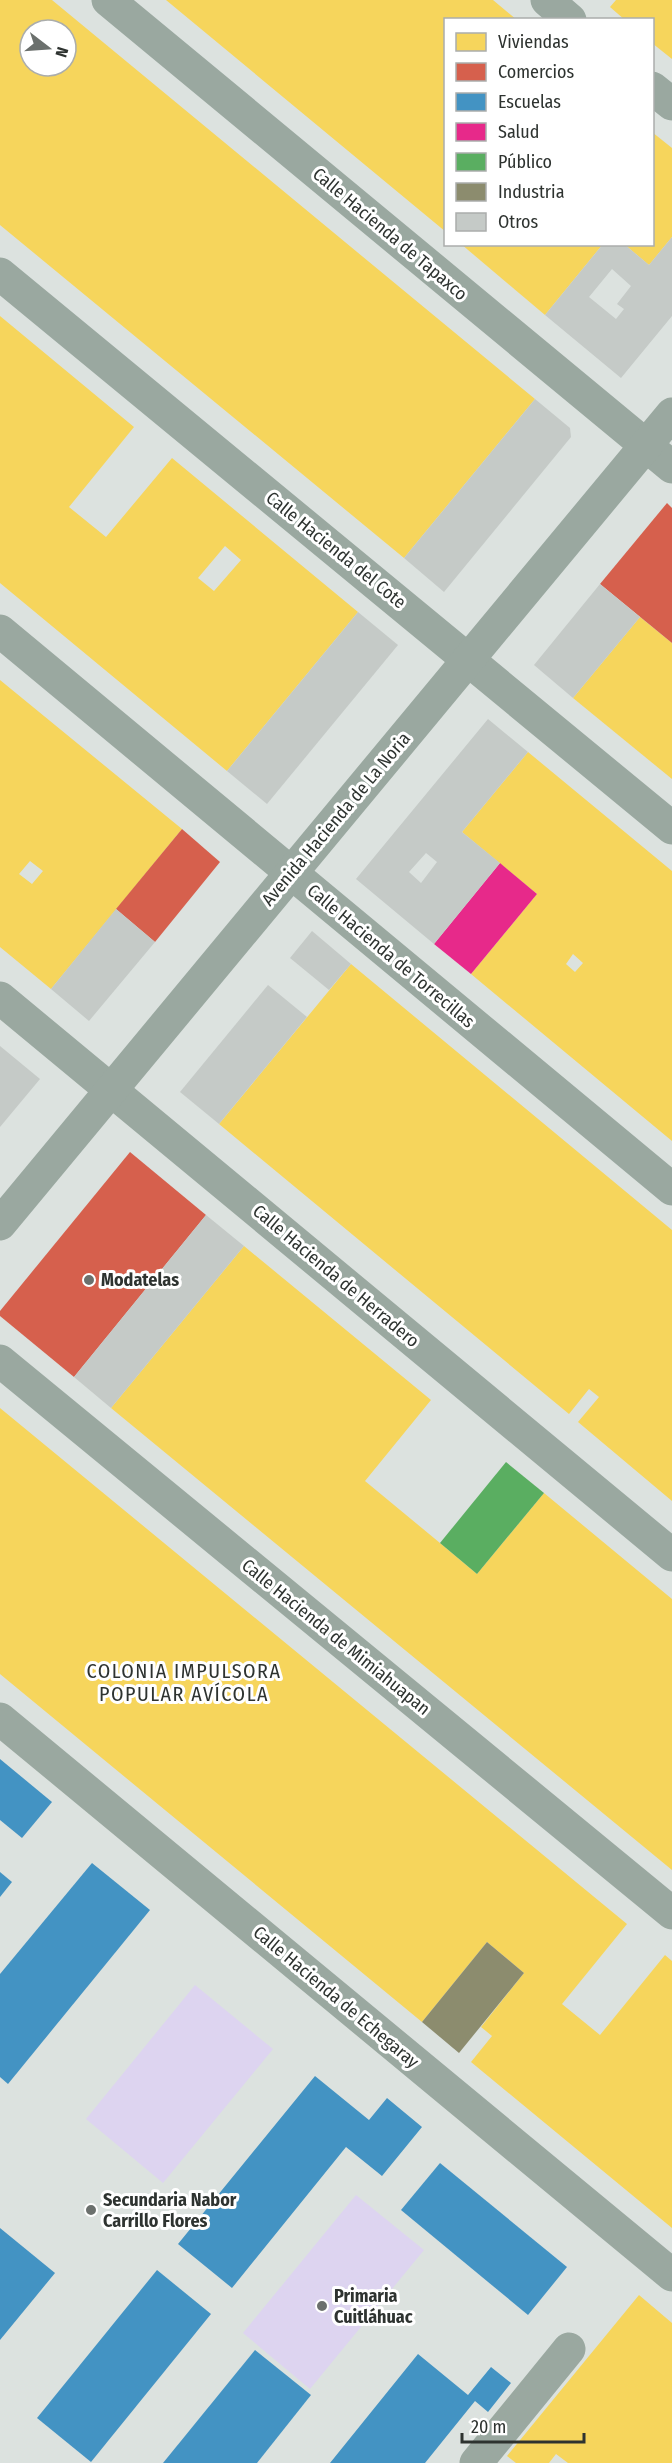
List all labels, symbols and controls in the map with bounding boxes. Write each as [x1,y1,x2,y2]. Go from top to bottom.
north arrow [18,18,78,78]
legend [444,18,654,246]
text: Viviendas [498,31,569,53]
text: N [51,45,72,60]
text: Comercios [498,61,574,83]
text: Escuelas [498,91,561,113]
text: Salud [498,121,539,143]
text: Público [498,151,552,173]
street label: Calle Hacienda de Tapaxco [308,163,472,305]
text: Industria [498,181,565,203]
text: Otros [498,211,538,233]
street label: Calle Hacienda del Cote [262,487,410,613]
street label: Avenida Hacienda de La Noria [257,728,415,910]
street label: Calle Hacienda de Torrecillas [303,880,479,1033]
street label: Calle Hacienda de Herradero [248,1200,424,1352]
place label: Modatelas [101,1269,179,1291]
marker: Modatelas [82,1273,96,1287]
street label: Calle Hacienda de Mimiahuapan [237,1554,435,1720]
district label: COLONIA IMPULSORA POPULAR AVÍCOLA [86,1659,282,1706]
street label: Calle Hacienda de Echegaray [249,1921,423,2073]
place label: Secundaria Nabor Carrillo Flores [103,2189,237,2232]
marker: Secundaria Nabor Carrillo Flores [84,2203,98,2217]
place label: Primaria Cuitláhuac [334,2285,413,2328]
marker: Primaria Cuitláhuac [315,2299,329,2313]
scale bar [462,2406,584,2444]
text: 20 m [471,2416,506,2438]

